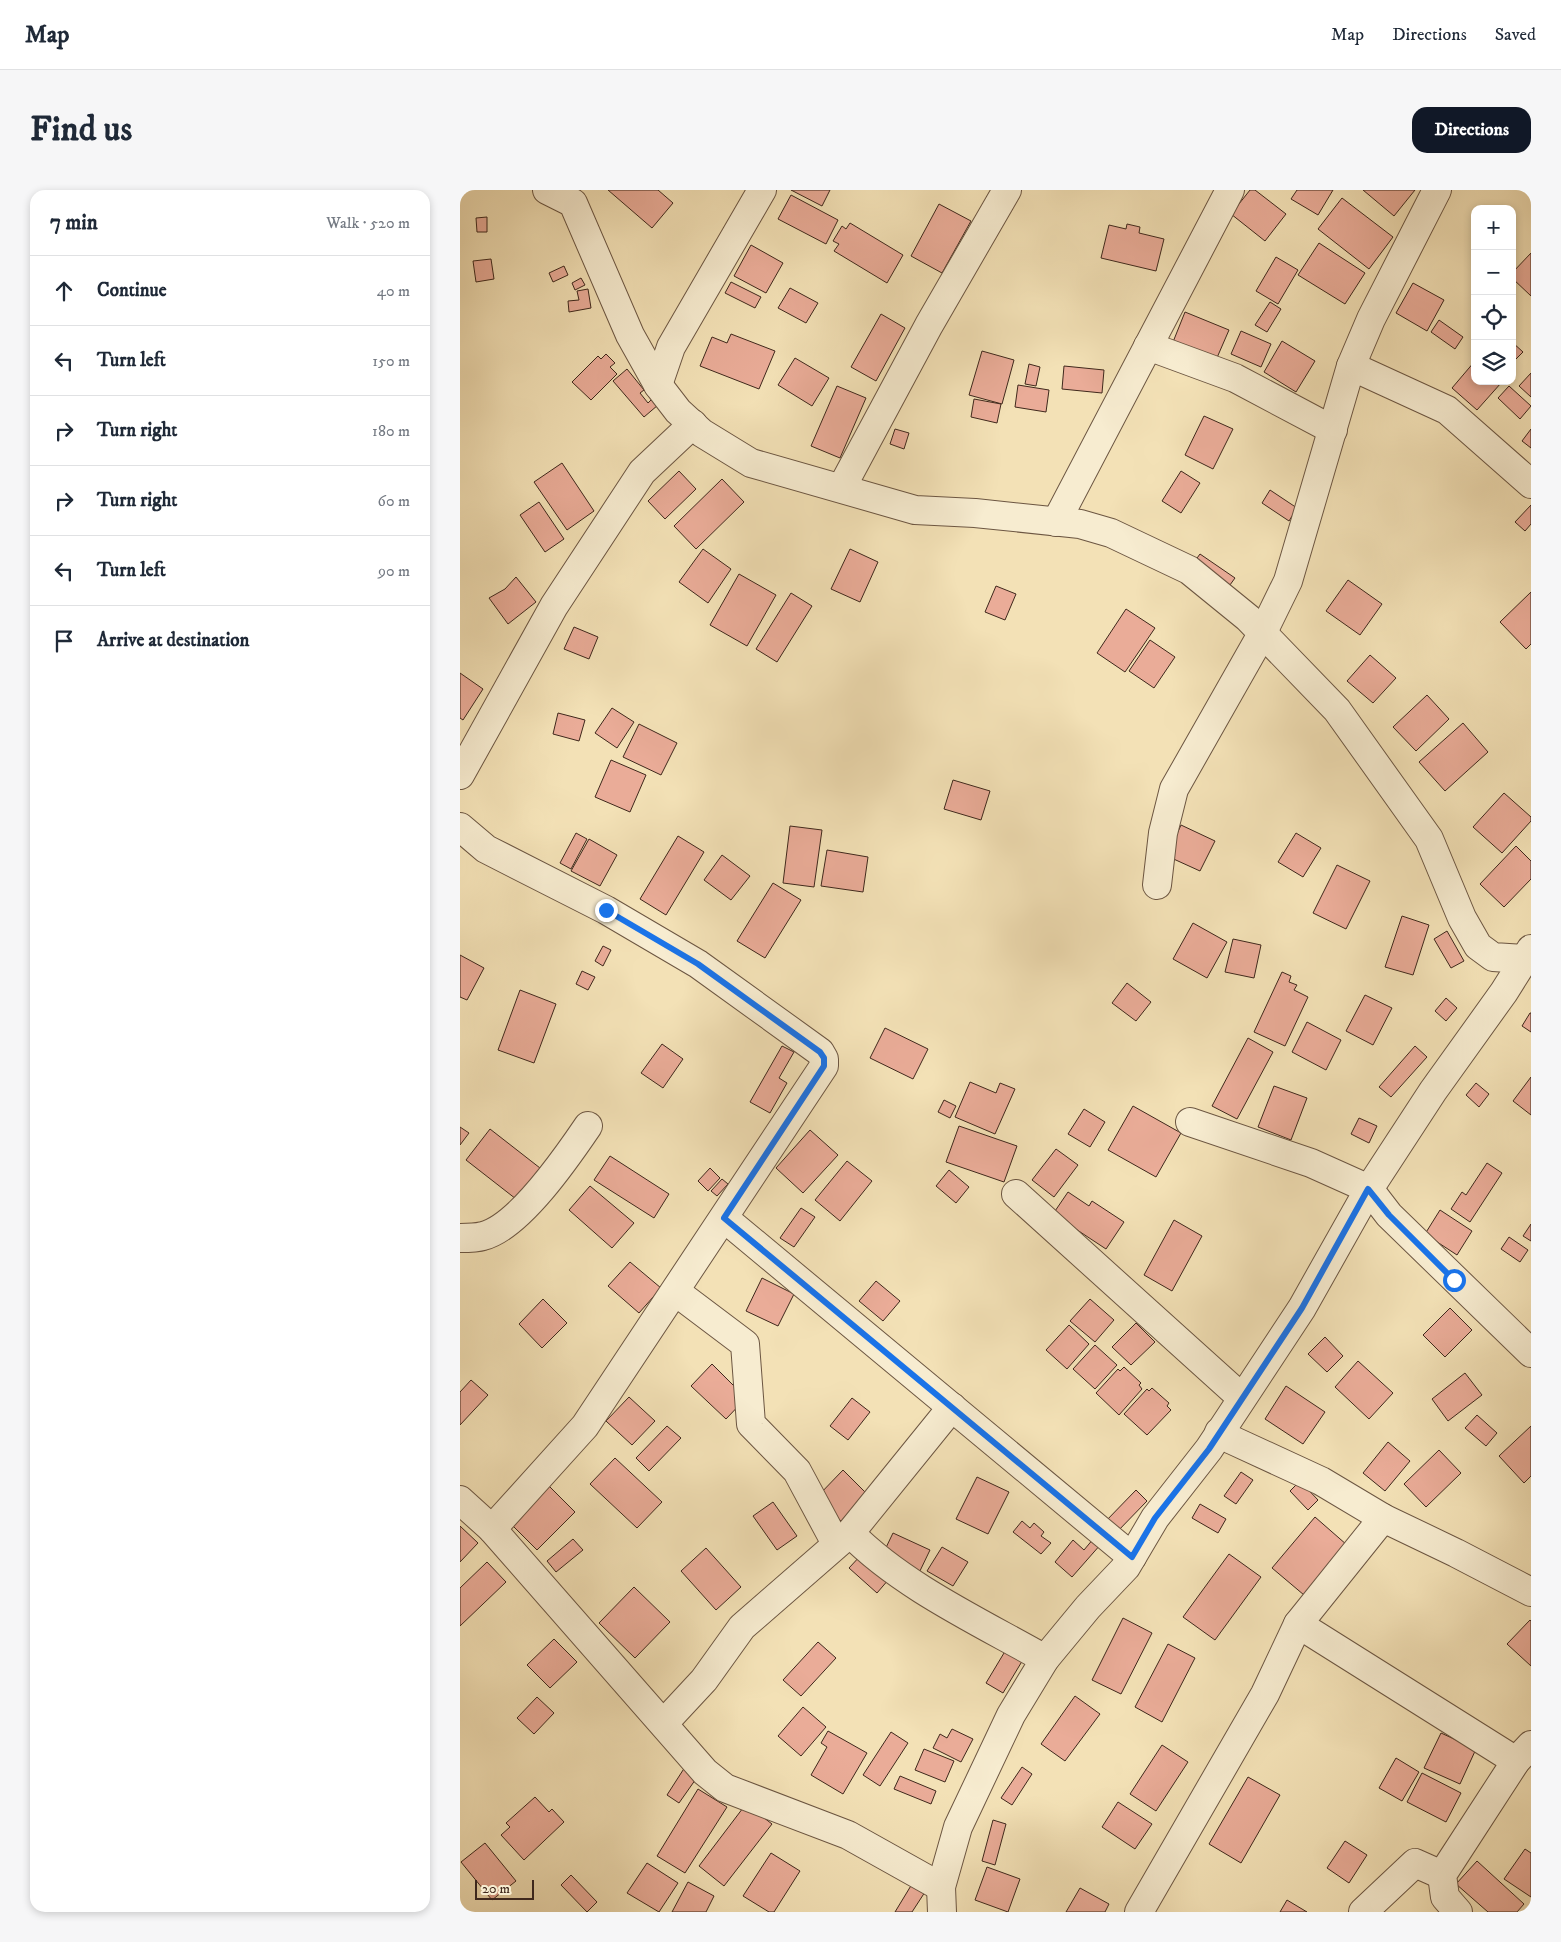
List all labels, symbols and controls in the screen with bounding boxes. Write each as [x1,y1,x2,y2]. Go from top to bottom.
text: Map [25,20,69,50]
text: Map [1331,24,1364,46]
text: Directions [1392,24,1467,46]
text: Saved [1495,24,1536,46]
button: Directions [1412,107,1531,153]
text: Find us [30,108,132,152]
map controls [1471,205,1516,385]
button: + [1471,205,1516,250]
text: 7 min [50,210,98,236]
text: Walk · 520 m [326,213,410,233]
button: − [1471,250,1516,295]
icon: ahead [50,277,78,305]
text: Continue [97,279,167,302]
text: 40 m [377,281,410,301]
button: locate [1471,295,1516,340]
button: layers [1471,340,1516,385]
icon: left [50,347,78,375]
text: Turn left [97,349,166,372]
text: 150 m [372,351,410,371]
icon: right [50,417,78,445]
text: Turn right [97,419,177,442]
text: 180 m [372,421,410,441]
icon: right [50,487,78,515]
text: Turn right [97,489,177,512]
text: 60 m [378,491,410,511]
icon: left [50,557,78,585]
text: Turn left [97,559,166,582]
text: 90 m [378,561,410,581]
icon: arrive [50,627,78,655]
text: Arrive at destination [97,629,249,652]
route end [595,899,618,922]
route start [1443,1269,1466,1292]
scale bar [475,1877,534,1900]
text: 20 m [482,1880,510,1898]

